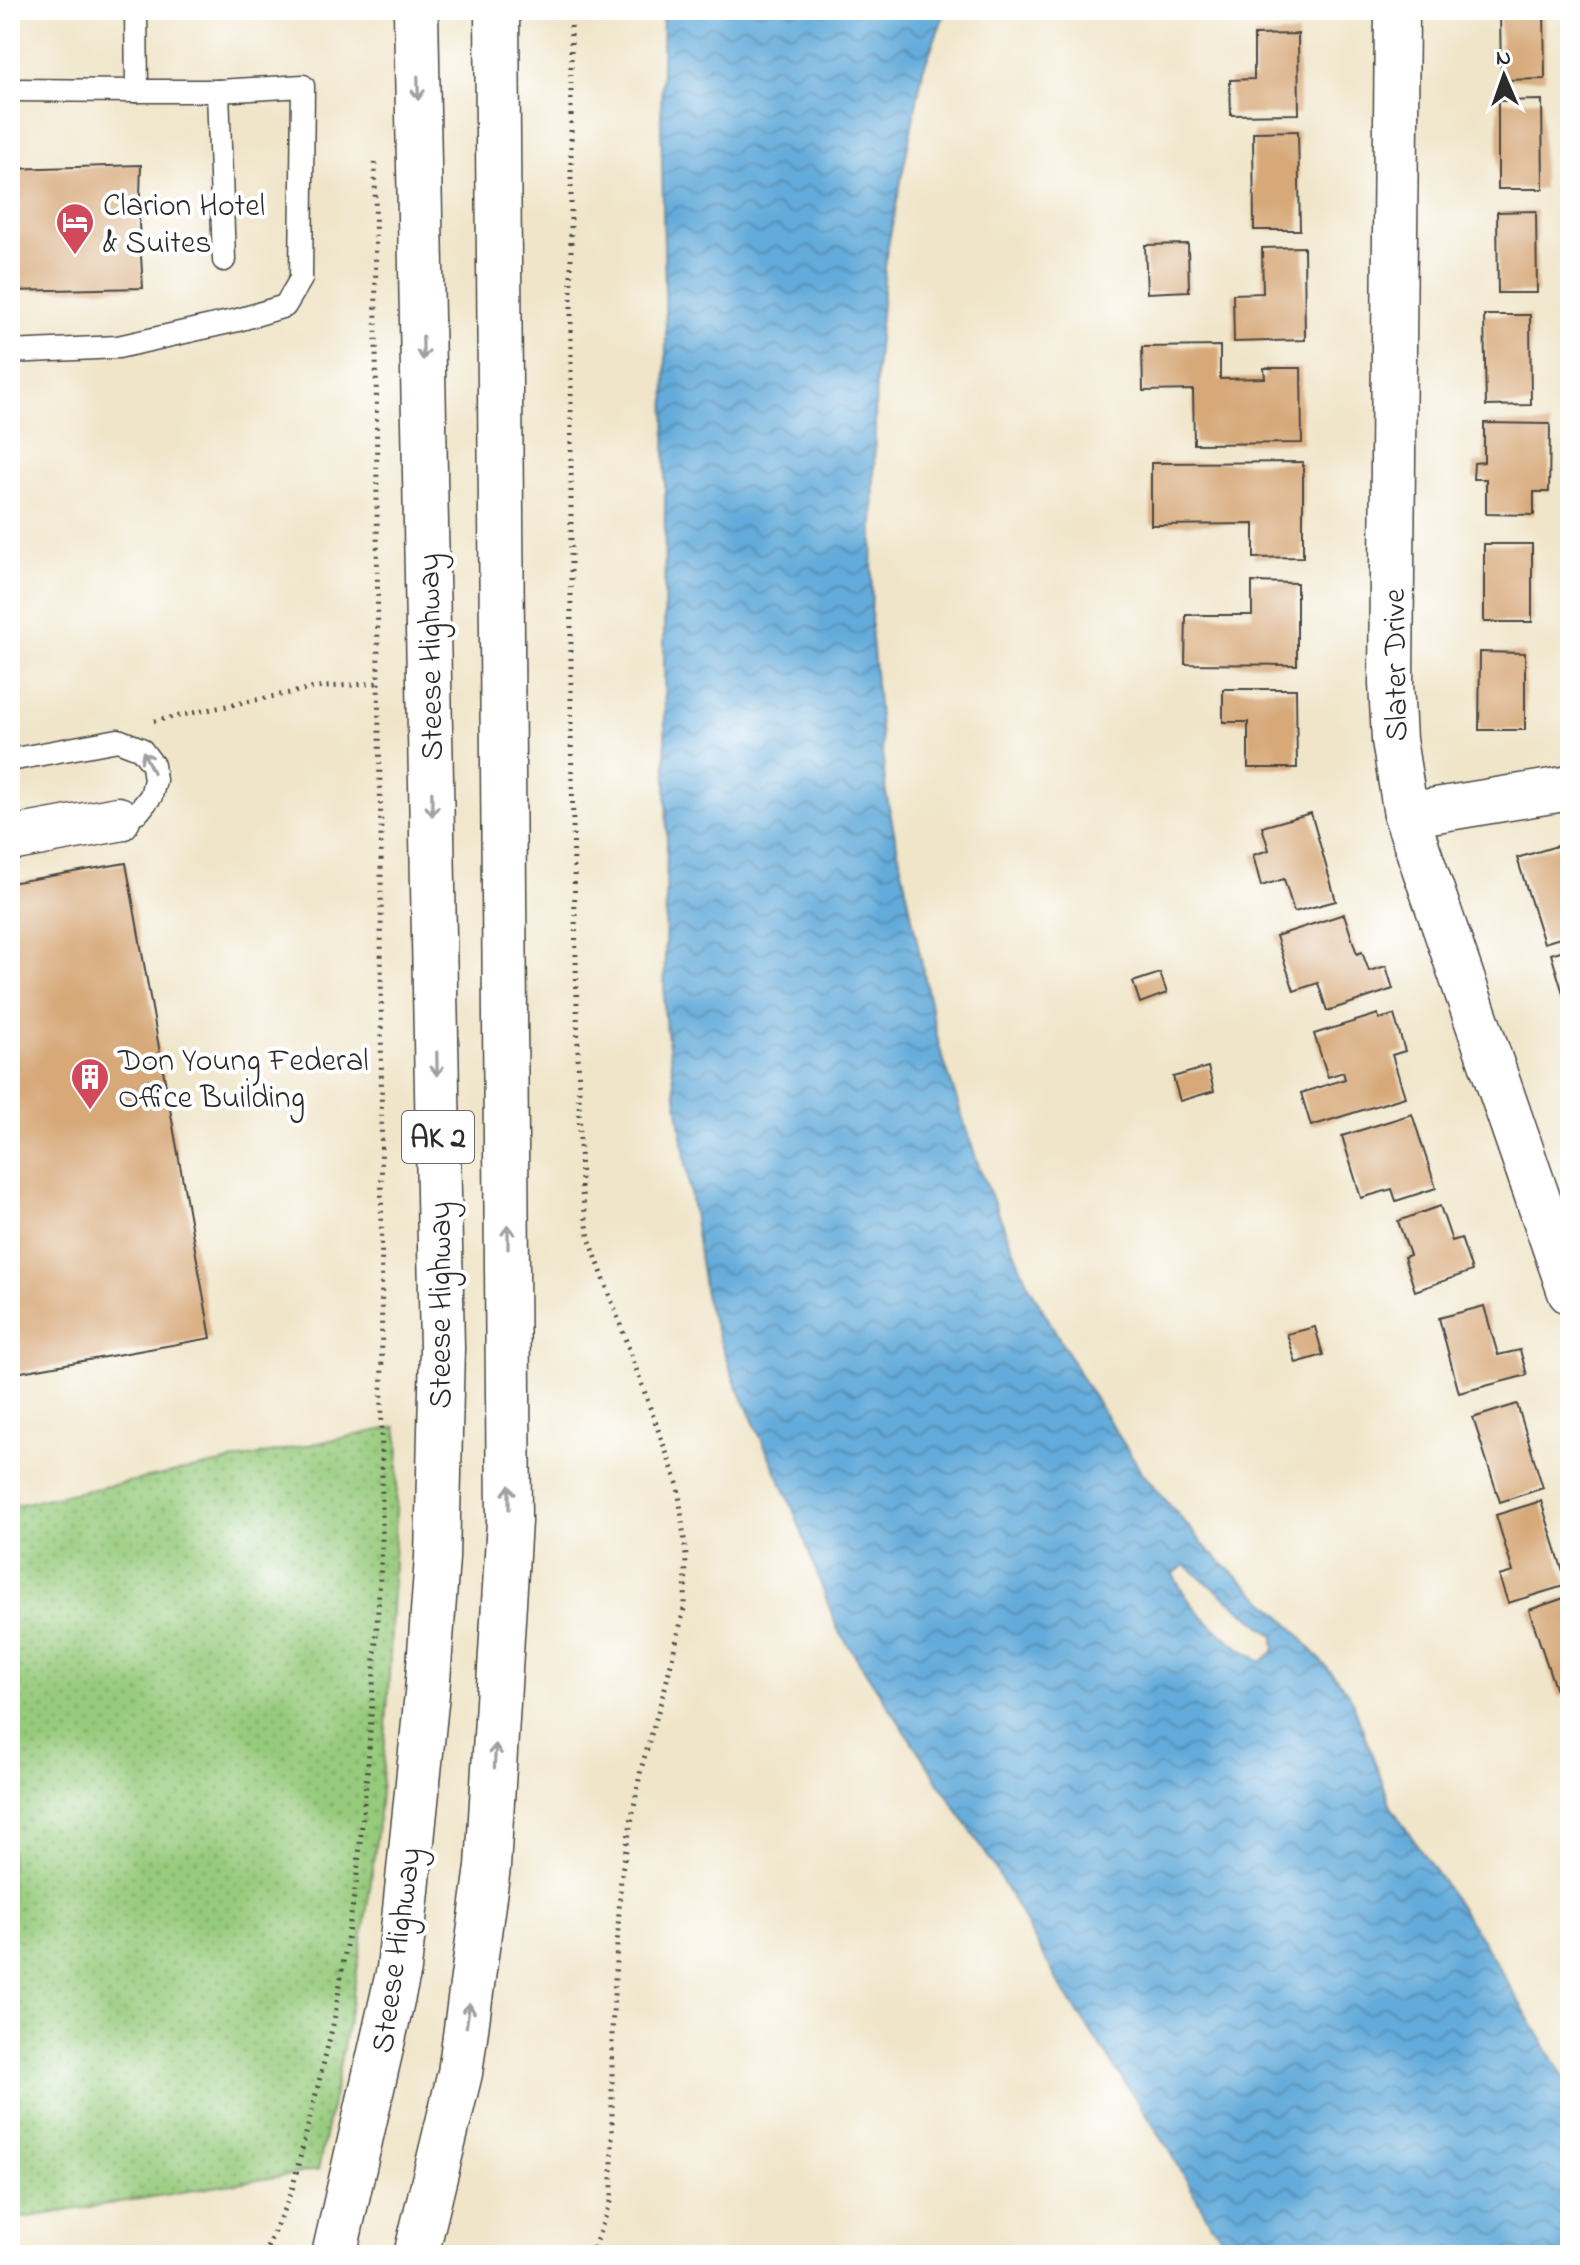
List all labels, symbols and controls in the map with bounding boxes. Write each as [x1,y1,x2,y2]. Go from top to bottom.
north arrow [1464,36,1544,116]
text: N [1495,43,1511,75]
one-way arrow [410,74,426,101]
place label: Clarion Hotel & Suites [103,184,265,268]
hotel icon: Clarion Hotel & Suites [54,201,96,256]
one-way arrow [415,334,431,361]
street label: Steese Highway [407,553,458,761]
street label: Slater Drive [1373,587,1422,742]
one-way arrow [140,751,155,775]
one-way arrow [424,790,439,817]
place label: Don Young Federal Office Building [117,1039,369,1123]
one-way arrow [429,1050,444,1077]
building icon: Don Young Federal Office Building [69,1056,111,1111]
road number: AK 2 [402,1111,474,1163]
street label: Steese Highway [419,1201,466,1409]
one-way arrow [500,1224,516,1251]
one-way arrow [501,1484,517,1511]
one-way arrow [487,1743,502,1770]
street label: Steese Highway [361,1845,436,2056]
one-way arrow [461,2003,476,2028]

